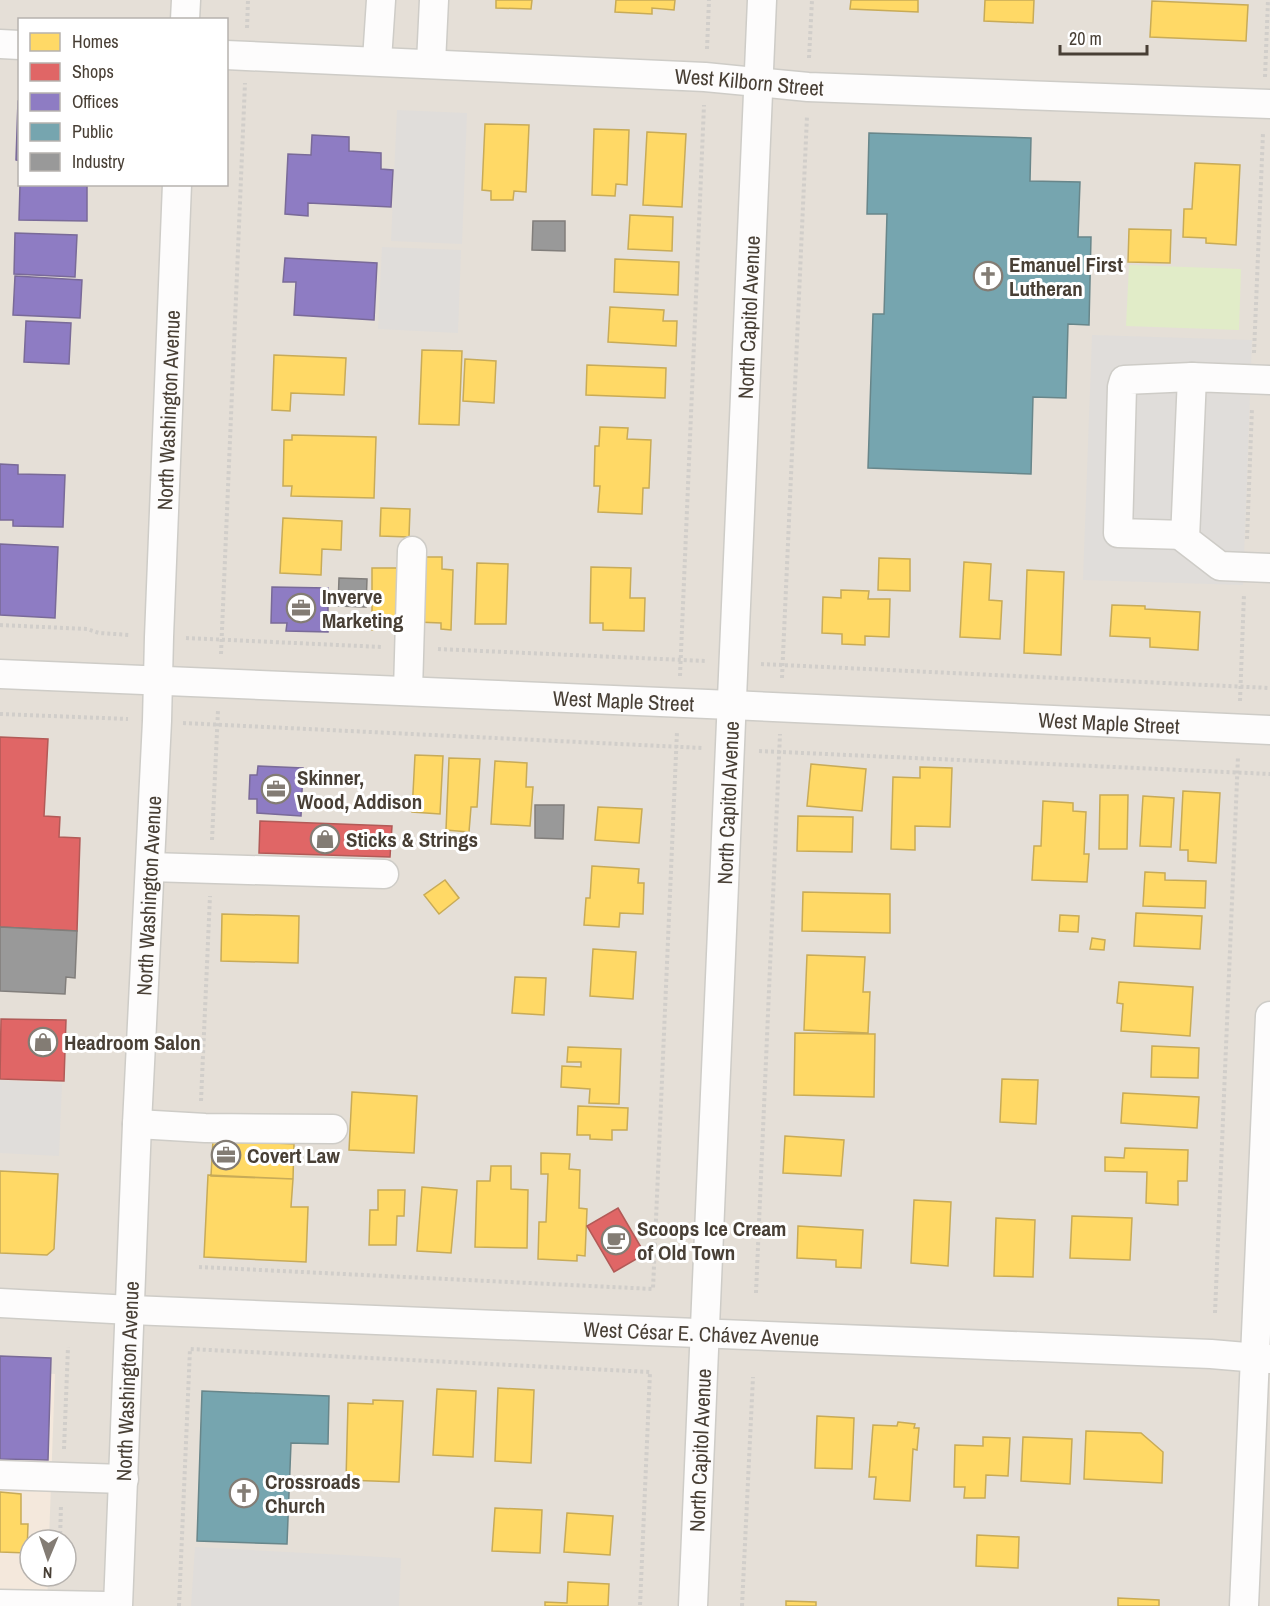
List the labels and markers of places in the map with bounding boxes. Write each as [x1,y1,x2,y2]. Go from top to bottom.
place label: Emanuel First Lutheran [1009,250,1123,303]
church icon: Emanuel First Lutheran [972,260,1004,292]
place label: Inverve Marketing [322,582,404,635]
office icon: Inverve Marketing [285,592,317,624]
place label: Skinner, Wood, Addison [297,763,422,816]
office icon: Skinner, Wood, Addison [260,773,292,805]
shop icon: Sticks & Strings [309,823,341,855]
place label: Sticks & Strings [346,825,478,854]
shop icon: Headroom Salon [27,1026,59,1058]
place label: Headroom Salon [64,1028,201,1057]
office icon: Covert Law [210,1139,242,1171]
place label: Covert Law [247,1141,340,1170]
place label: Scoops Ice Cream of Old Town [637,1214,786,1267]
cafe icon: Scoops Ice Cream of Old Town [600,1224,632,1256]
place label: Crossroads Church [265,1467,361,1520]
church icon: Crossroads Church [228,1477,260,1509]

